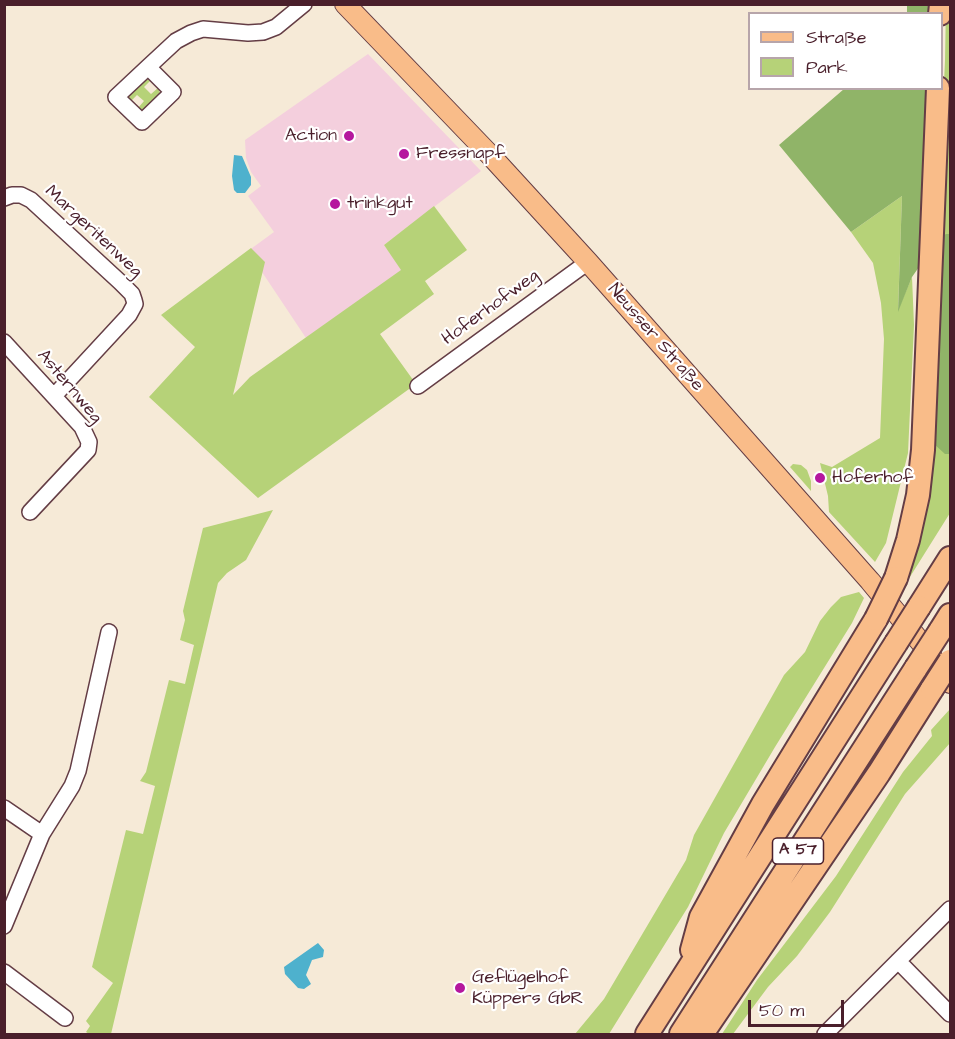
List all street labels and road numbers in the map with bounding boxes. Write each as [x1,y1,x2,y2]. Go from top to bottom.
street label: Margeritenweg [40,181,146,283]
street label: Hoferhofweg [438,266,544,350]
street label: Neusser Straße [602,280,708,396]
street label: Asternweg [32,346,106,428]
road number: A 57 [772,838,824,864]

